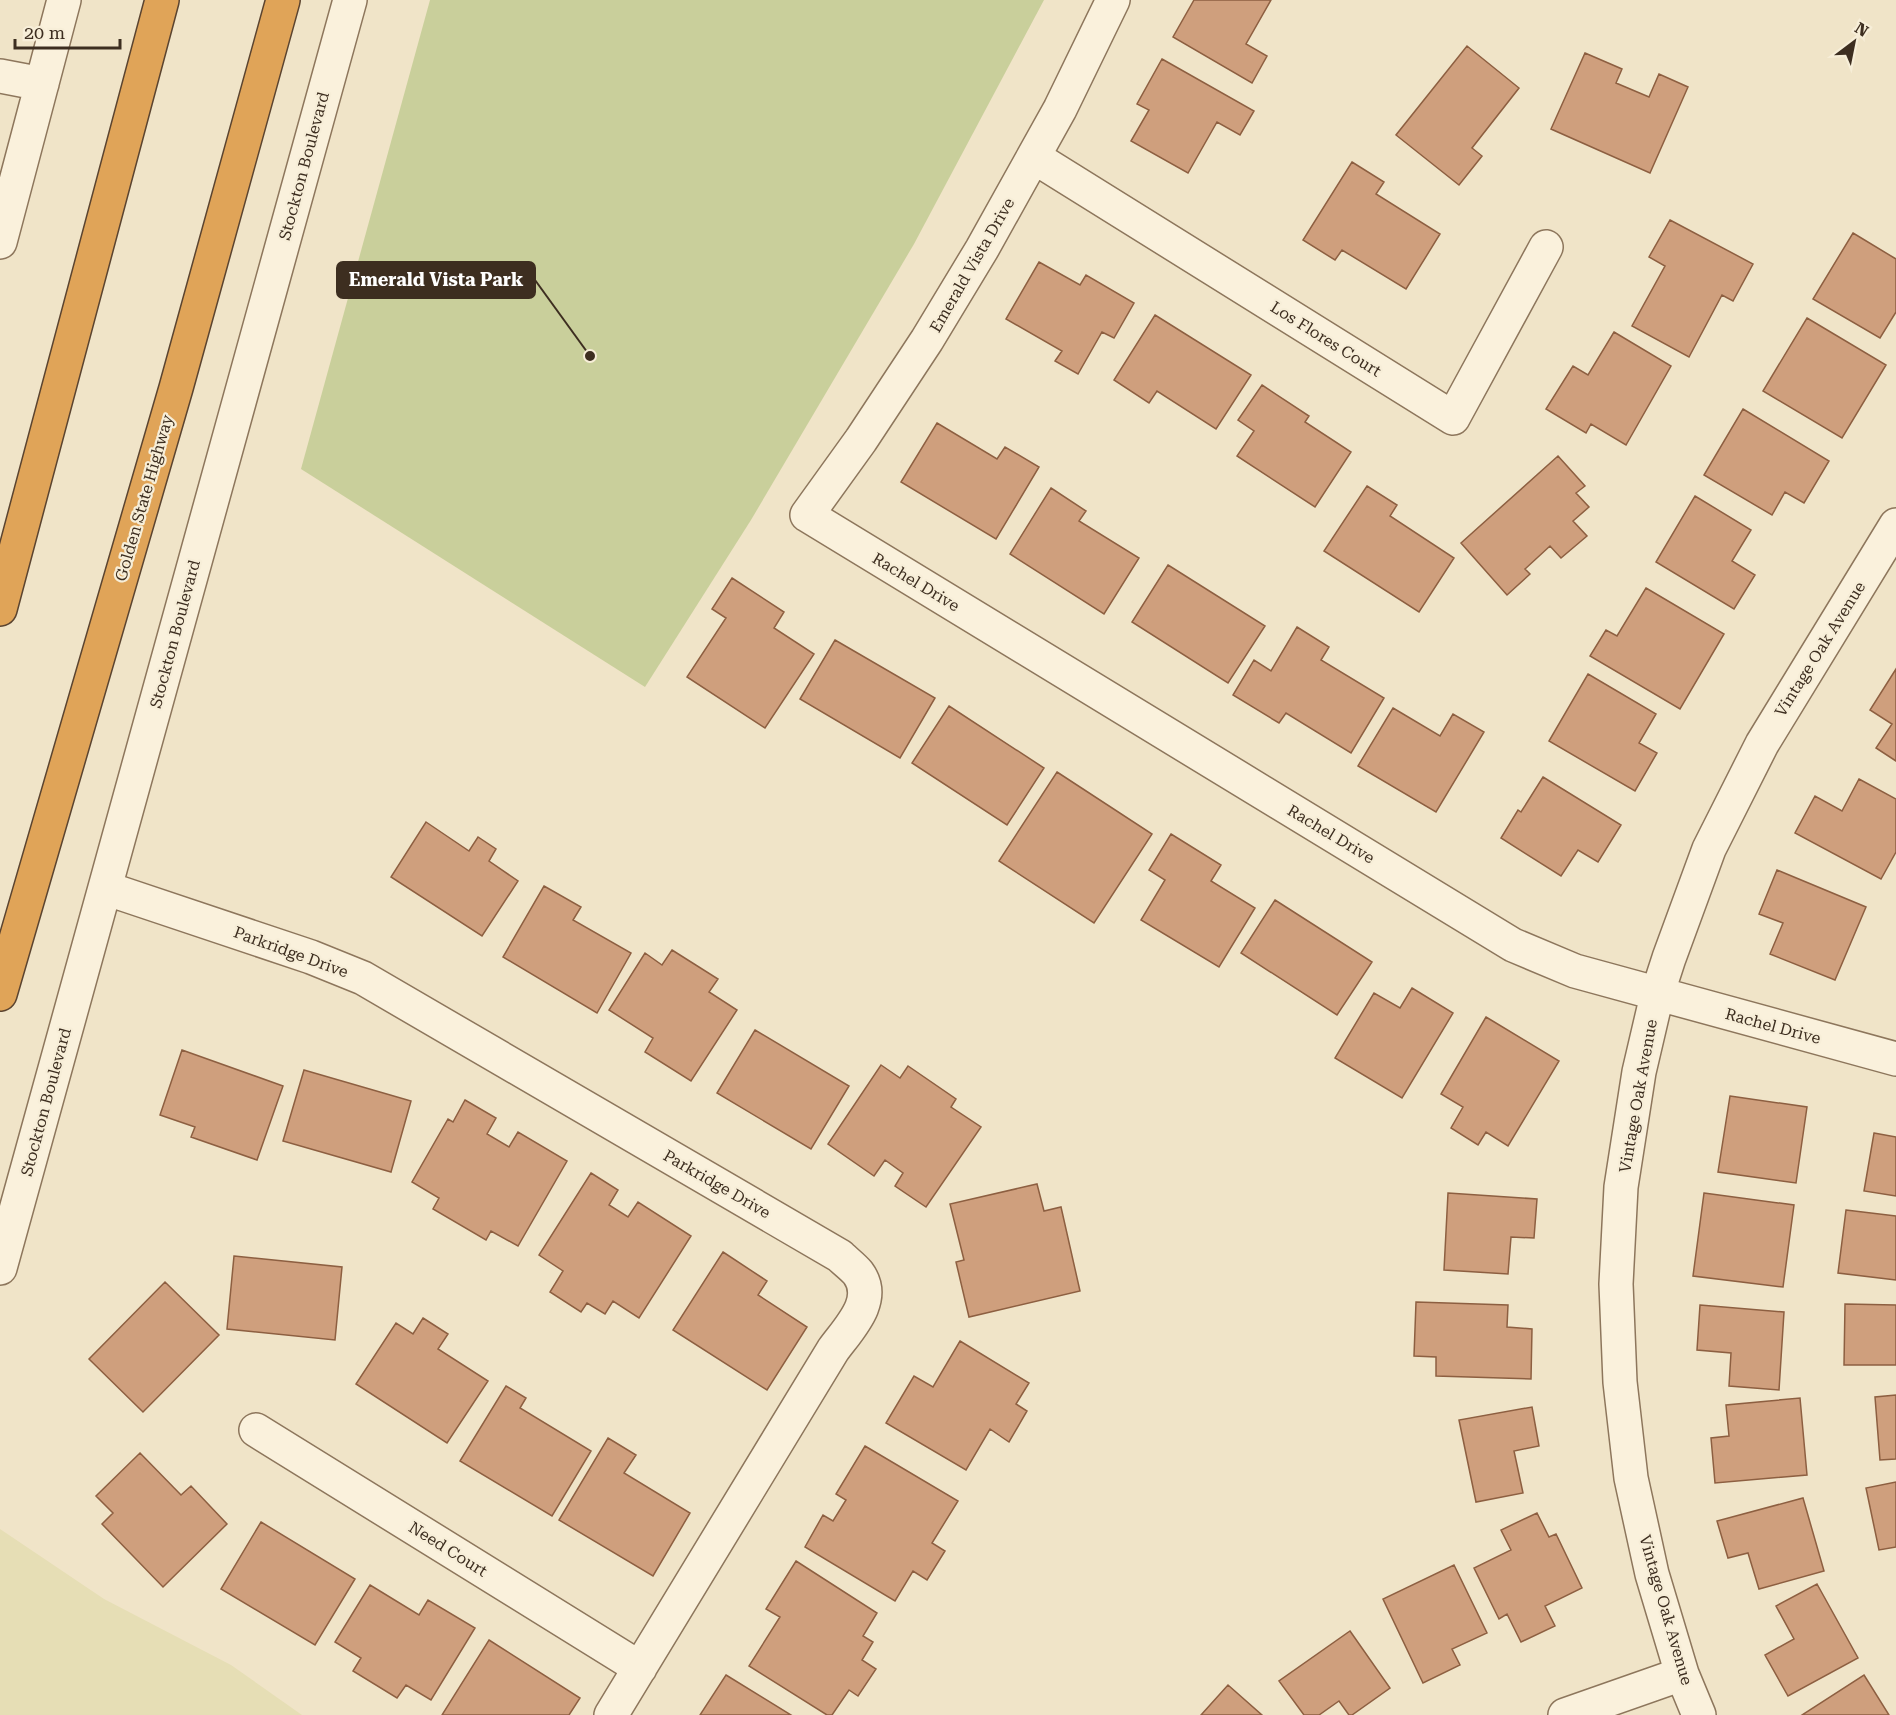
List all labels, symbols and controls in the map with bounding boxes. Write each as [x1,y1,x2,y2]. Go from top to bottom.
scale bar [15,12,120,50]
north arrow [1824,12,1884,72]
text: N [1851,18,1872,41]
text: 20 m [24,22,65,43]
street label: Stockton Boulevard [275,90,333,242]
street label: Emerald Vista Drive [926,194,1018,336]
callout: Emerald Vista Park [337,262,535,298]
text: Emerald Vista Park [349,269,524,290]
street label: Los Flores Court [1267,297,1385,381]
street label: Golden State Highway [111,412,177,583]
street label: Rachel Drive [869,549,963,616]
street label: Stockton Boulevard [146,558,204,710]
street label: Vintage Oak Avenue [1771,578,1869,720]
street label: Rachel Drive [1284,801,1378,868]
street label: Parkridge Drive [231,922,351,982]
street label: Rachel Drive [1723,1004,1823,1048]
street label: Vintage Oak Avenue [1615,1018,1661,1174]
street label: Stockton Boulevard [17,1026,75,1178]
street label: Parkridge Drive [660,1146,774,1222]
street label: Need Court [405,1517,491,1581]
street label: Vintage Oak Avenue [1635,1533,1697,1688]

